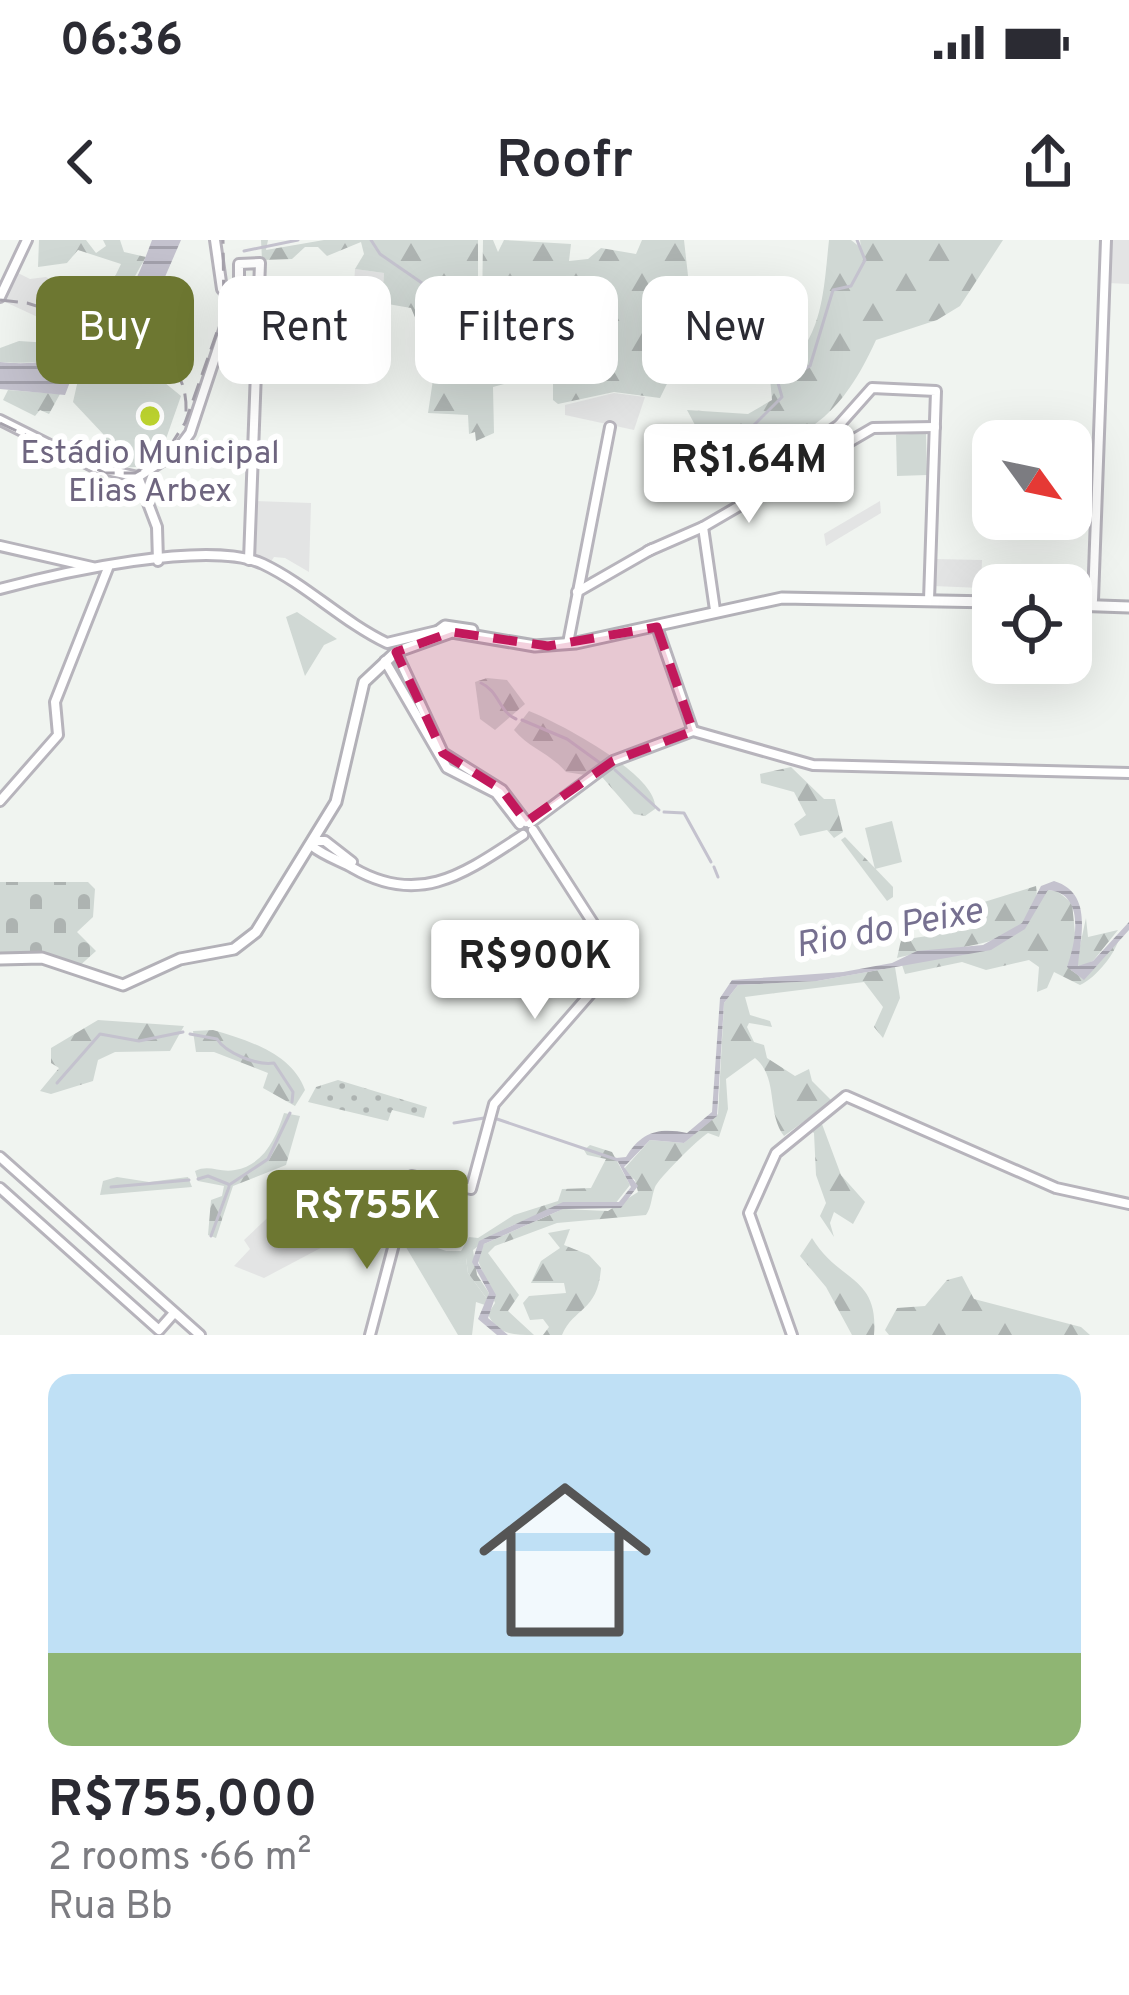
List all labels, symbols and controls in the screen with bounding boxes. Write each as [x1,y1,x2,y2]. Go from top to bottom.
text: 06:36 [60,14,183,71]
text: Roofr [496,128,633,197]
icon: back [48,129,114,195]
icon: share [1015,129,1081,195]
chip: Buy [36,276,194,384]
chip: Rent [218,276,391,384]
chip: Filters [415,276,618,384]
chip: New [642,276,808,384]
marker: Estádio Municipal Elias Arbex [137,403,163,429]
north arrow [972,420,1092,540]
map controls [972,420,1092,684]
pin: R$1.64M [638,424,860,526]
place label: Estádio Municipal Elias Arbex [20,434,280,514]
text: R$1.64M [671,438,827,487]
button: locate [972,564,1092,684]
water label: Rio do Peixe [792,889,987,971]
pin: R$900K [437,920,633,1022]
text: R$900K [458,934,612,983]
pin: R$755K [269,1170,465,1272]
text: R$755K [294,1184,440,1233]
icon: home [457,1452,673,1668]
text: R$755,000 [48,1770,317,1835]
text: 2 rooms · 66 m² [48,1835,312,1884]
text: Rua Bb [48,1884,173,1933]

